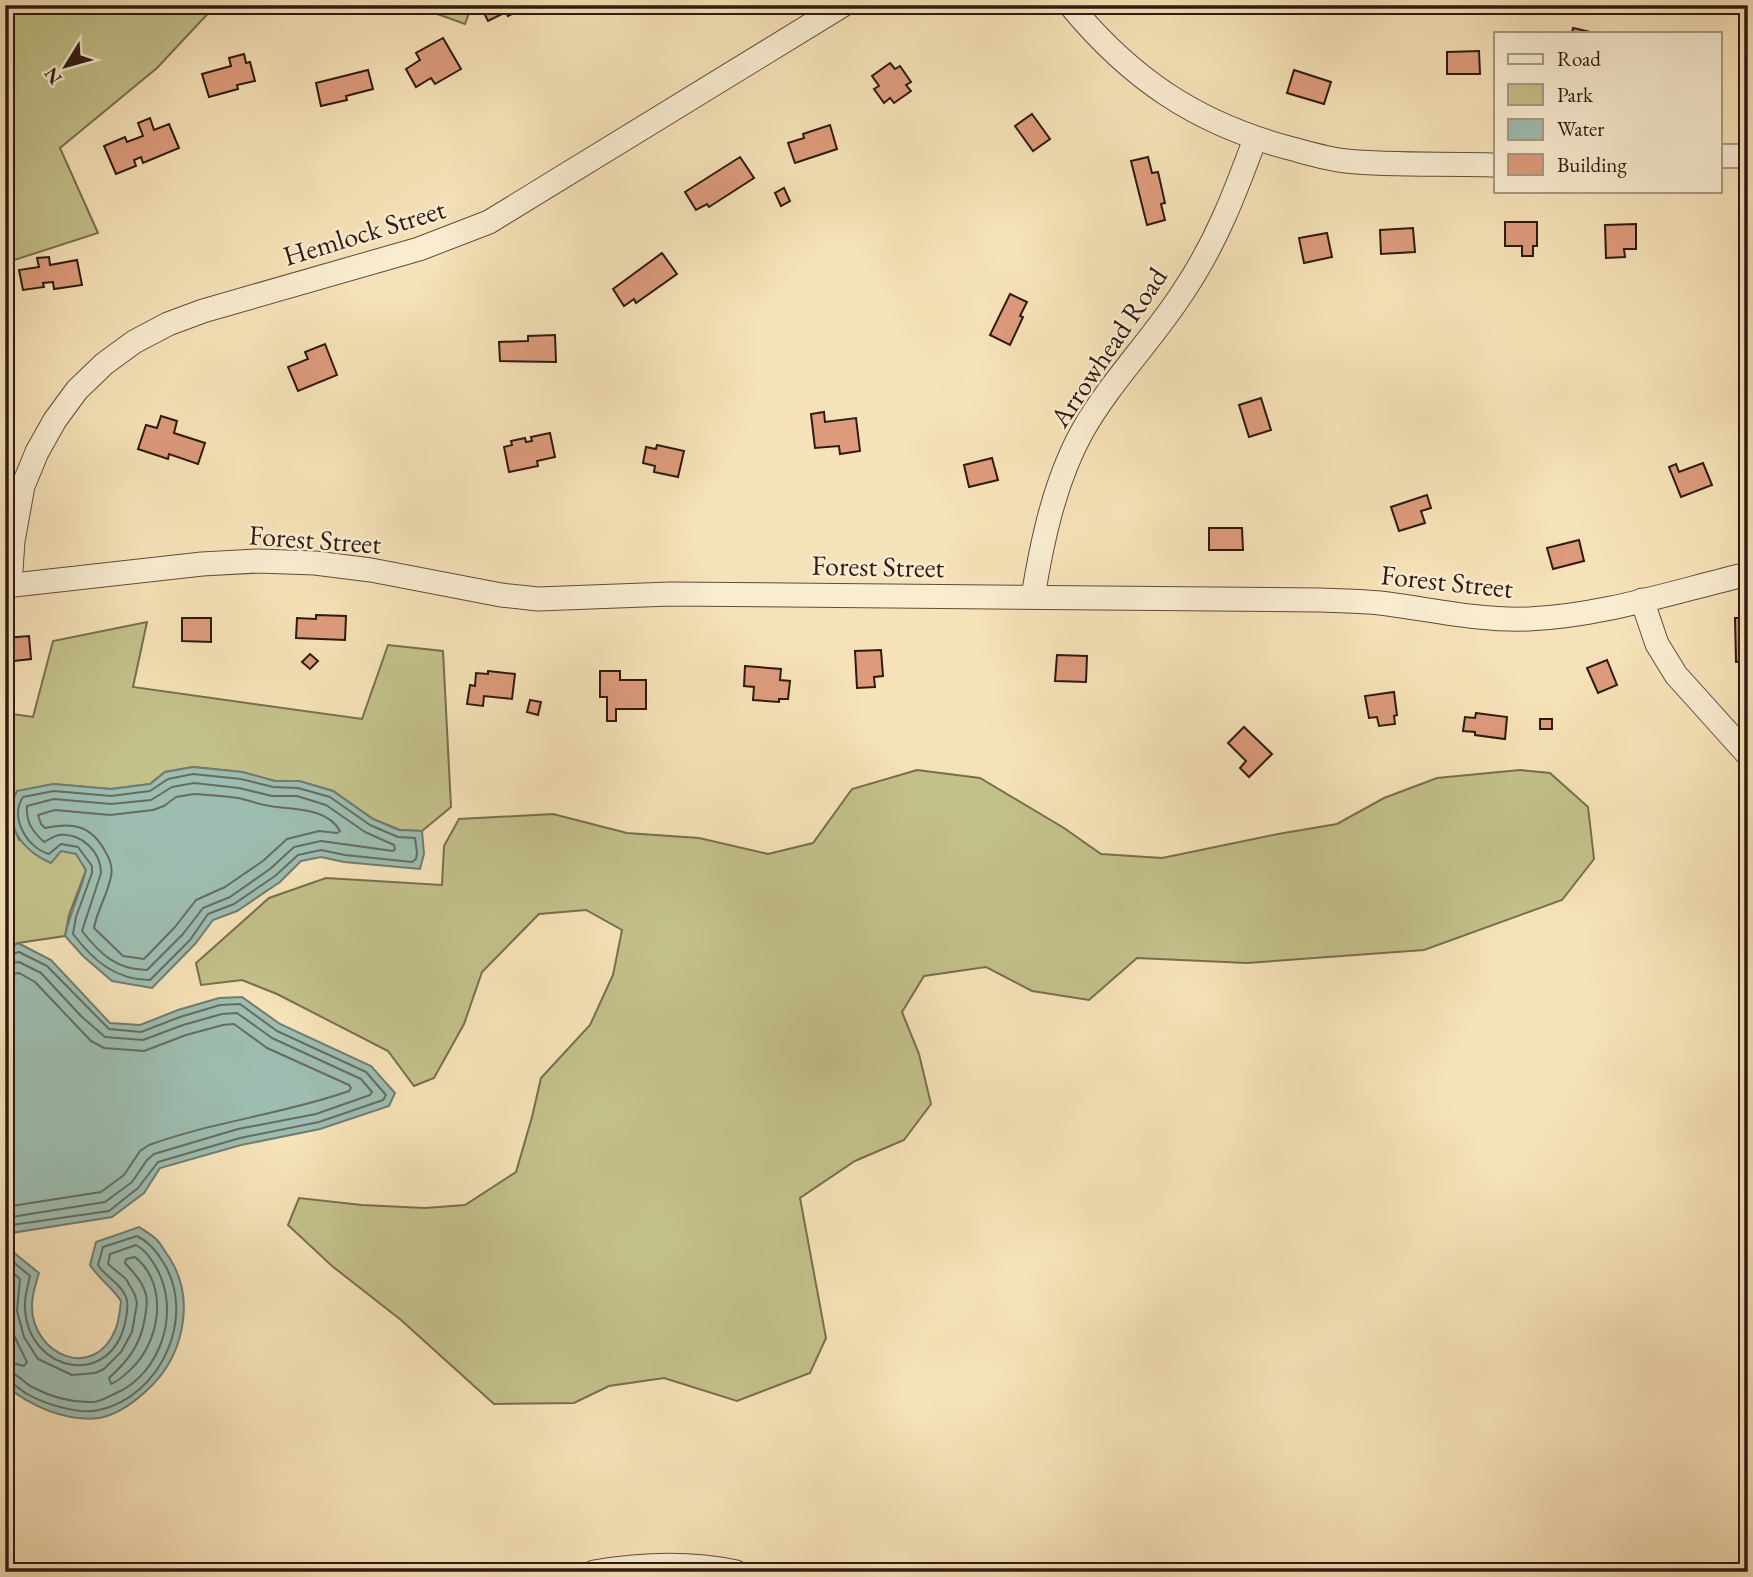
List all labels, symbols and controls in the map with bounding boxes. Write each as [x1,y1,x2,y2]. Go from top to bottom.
north arrow [32,32,102,102]
legend [1494,32,1722,192]
text: Road [1557,45,1601,72]
text: N [38,62,67,90]
text: Park [1557,81,1594,108]
text: Water [1557,115,1604,142]
text: Building [1557,151,1627,178]
street label: Hemlock Street [279,190,450,274]
street label: Arrowhead Road [1041,259,1175,435]
street label: Forest Street [248,516,383,562]
street label: Forest Street [811,547,945,585]
street label: Forest Street [1379,556,1515,606]

